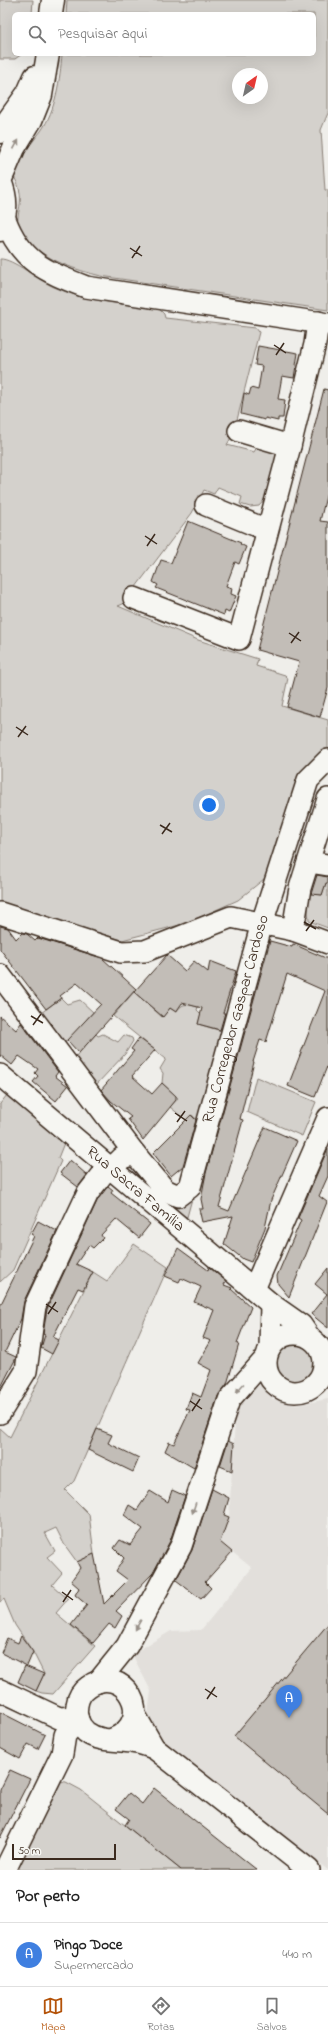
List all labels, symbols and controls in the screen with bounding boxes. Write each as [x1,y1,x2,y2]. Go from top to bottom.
search box [12,12,316,56]
icon: search [26,23,48,45]
text: Pesquisar aqui [58,23,147,45]
north arrow [232,68,268,104]
one-way arrow [13,139,19,151]
your location [199,795,219,815]
street label: Rua Corregedor Gaspar Cardoso [196,912,276,1126]
street label: Rua Sacra Família [81,1140,190,1238]
one-way arrow [236,1383,245,1393]
one-way arrow [191,1502,197,1514]
one-way arrow [135,1619,141,1631]
pin: A [276,1685,302,1718]
scale bar [12,1842,116,1861]
text: 50 m [18,1843,40,1859]
text: Por perto [16,1884,80,1909]
text: Pingo Doce [54,1934,122,1956]
text: A [25,1945,33,1964]
text: 440 m [282,1945,312,1964]
text: Supermercado [54,1956,133,1975]
tab: Mapa [41,1995,66,2035]
tab: Rotas [148,1995,175,2035]
tab: Salvos [257,1995,287,2035]

